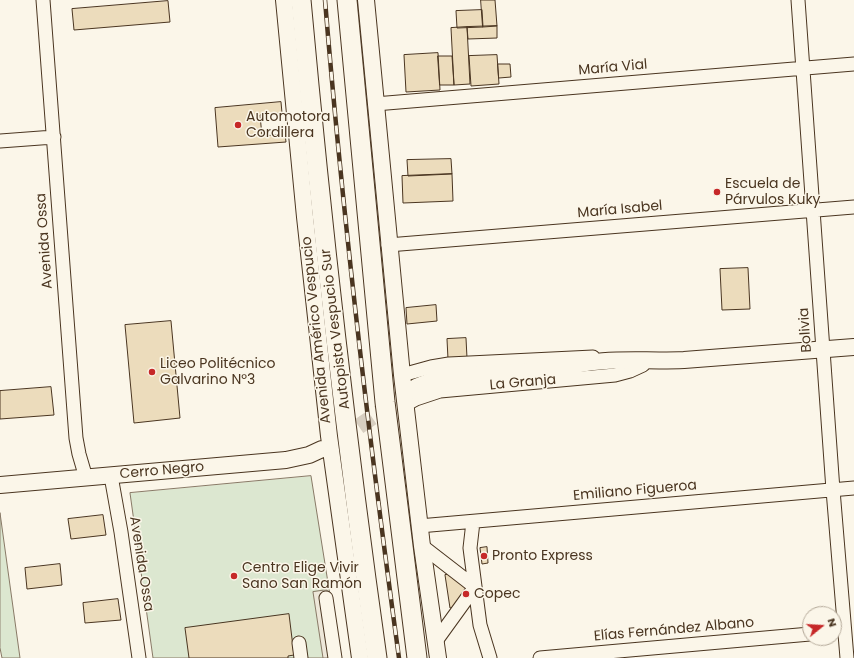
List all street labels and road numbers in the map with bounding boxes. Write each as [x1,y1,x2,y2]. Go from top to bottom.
street label: María Vial [578,57,648,79]
street label: Avenida Ossa [33,192,57,290]
street label: María Isabel [577,198,663,222]
street label: Avenida Américo Vespucio [299,236,335,424]
street label: Autopista Vespucio Sur [318,248,354,410]
street label: Bolivia [796,307,816,353]
street label: La Granja [489,372,557,394]
street label: Cerro Negro [119,459,205,483]
street label: Emiliano Figueroa [572,477,698,505]
street label: Avenida Ossa [125,515,157,613]
street label: Elías Fernández Albano [593,615,755,645]

